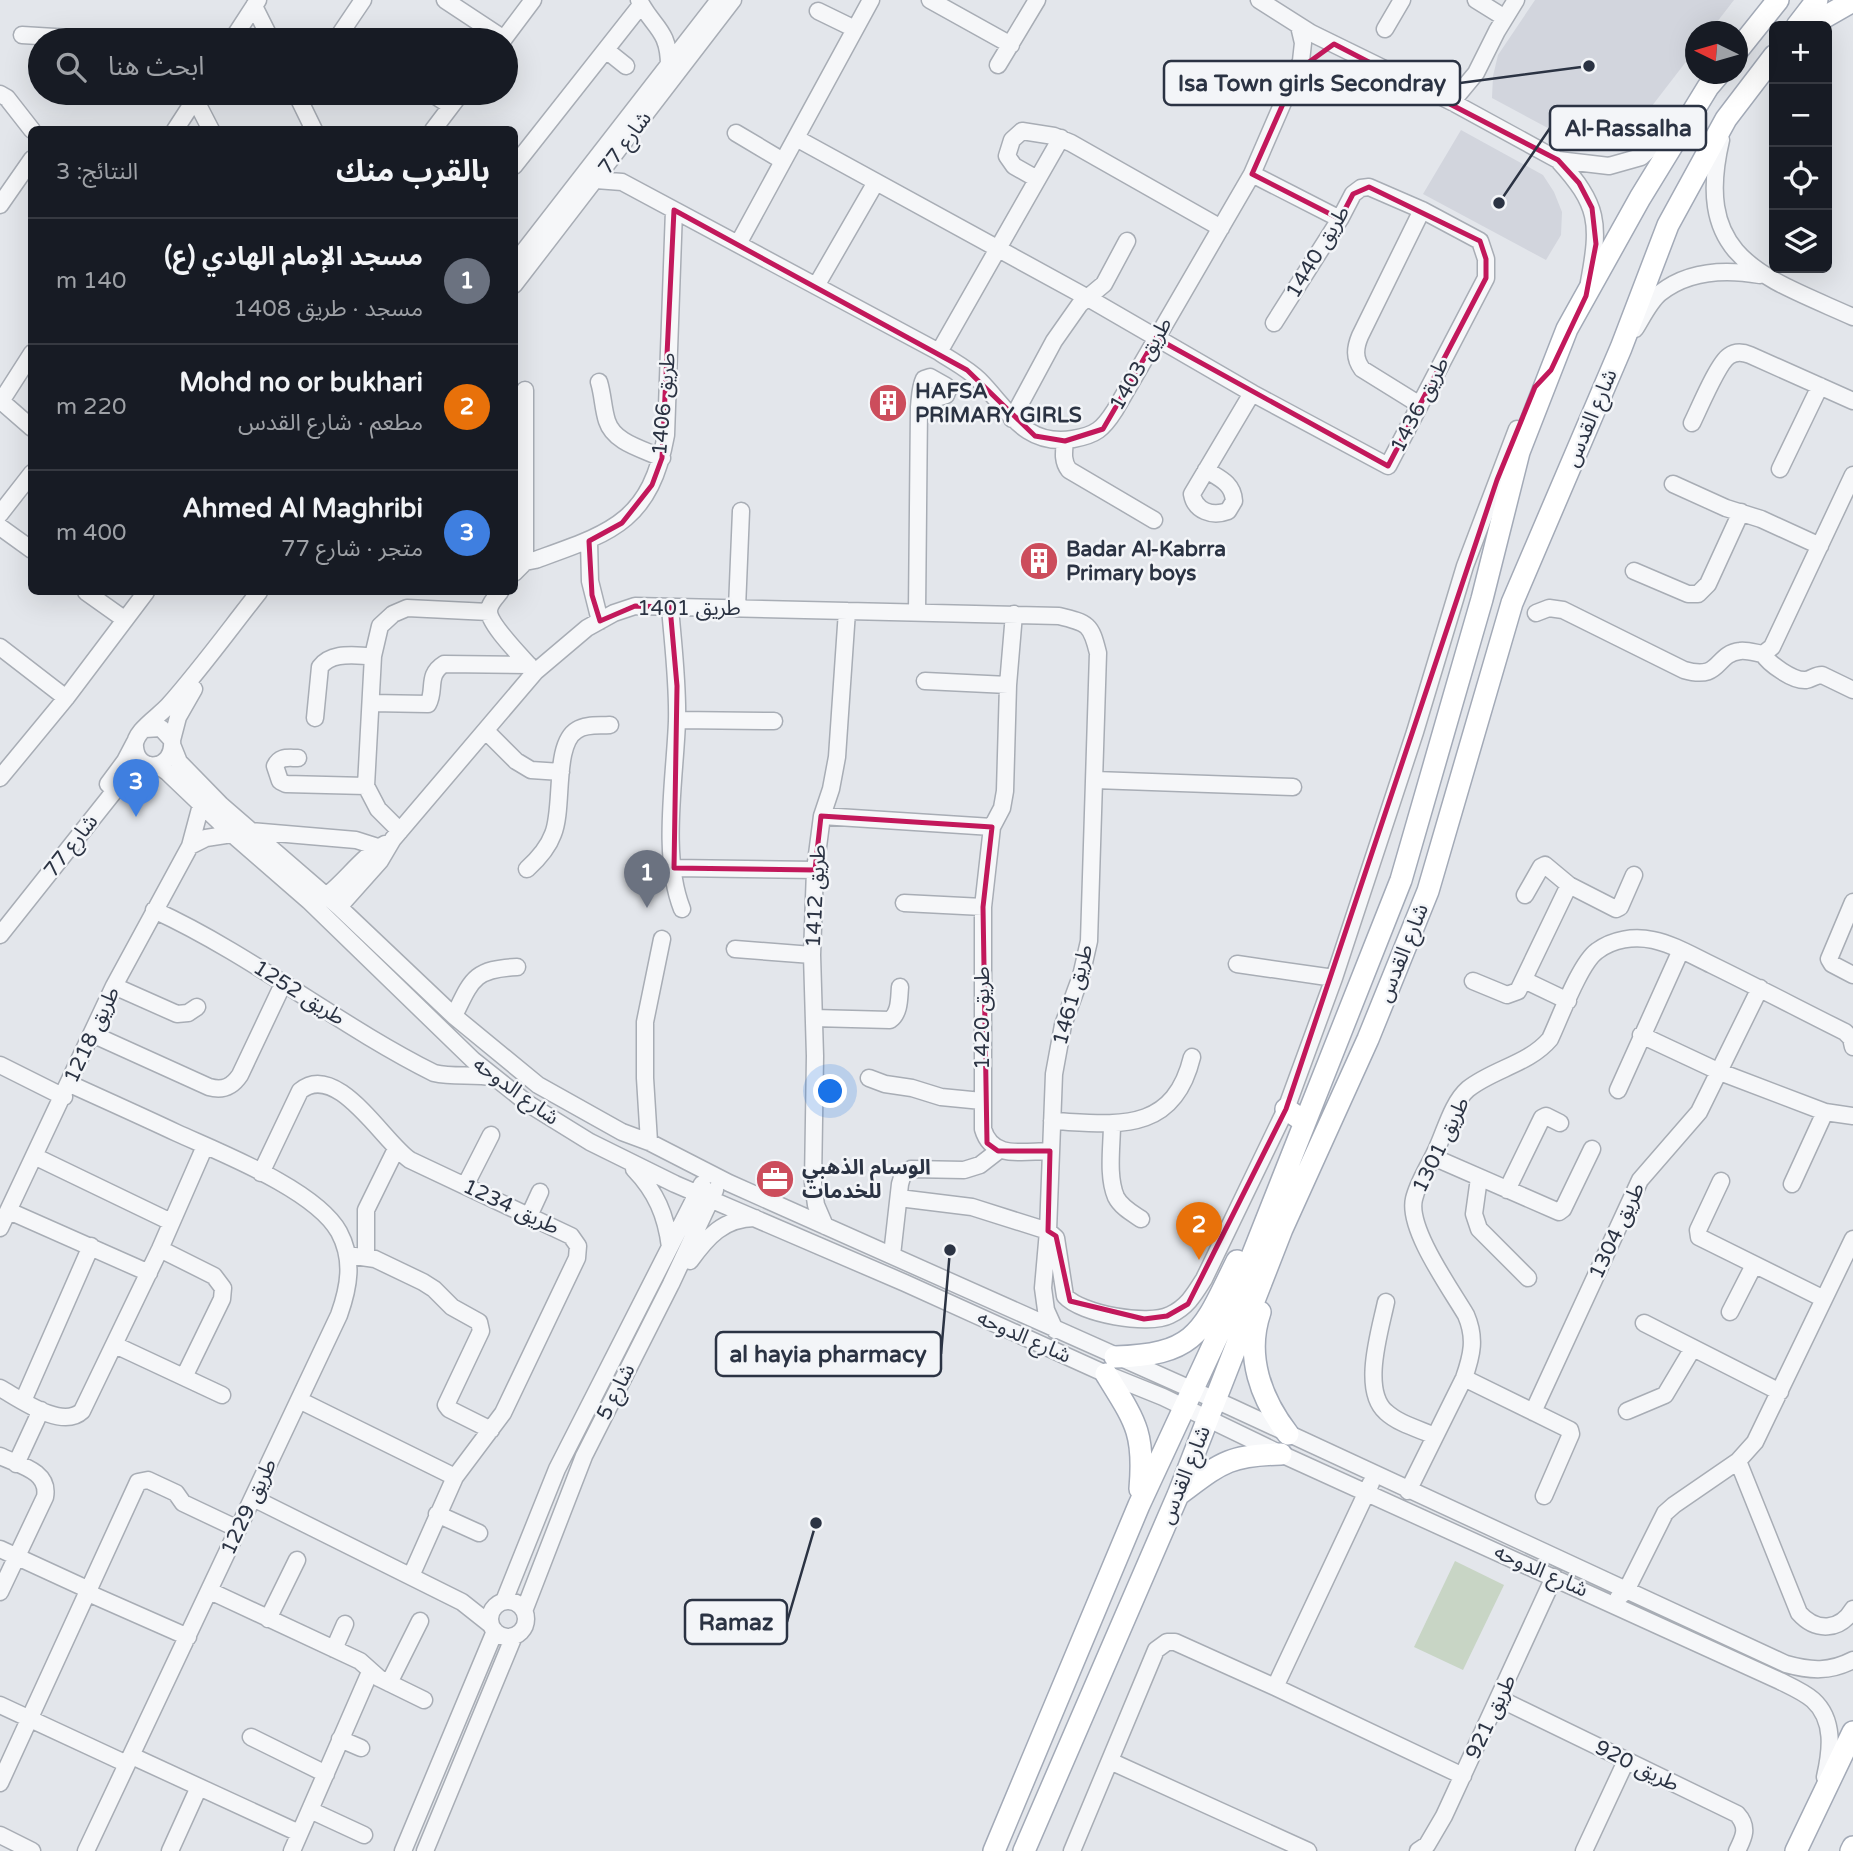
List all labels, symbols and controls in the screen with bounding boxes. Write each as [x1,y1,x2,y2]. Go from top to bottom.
north arrow [1685,21,1748,84]
map controls [1769,21,1832,273]
button: + [1769,21,1832,84]
search box [28,28,518,105]
icon: search [52,48,90,86]
text: ابحث هنا [108,51,204,82]
callout: Isa Town girls Secondray [1164,61,1460,105]
text: Isa Town girls Secondray [1178,70,1447,98]
button: − [1769,84,1832,147]
street label: شارع 77 [593,106,658,181]
callout: Al-Rassalha [1550,106,1706,150]
text: Al-Rassalha [1564,115,1692,143]
button: locate [1769,147,1832,210]
text: بالقرب منك [336,153,490,190]
text: النتائج: 3 [56,158,138,186]
street label: طريق 1440 [1281,201,1355,303]
button: layers [1769,210,1832,273]
text: مسجد الإمام الهادي (ع) [164,241,423,272]
text: 140 m [56,267,126,295]
text: 1 [460,267,474,295]
text: مسجد · طريق 1408 [233,295,423,323]
street label: طريق 1403 [1104,313,1178,415]
street label: طريق 1406 [647,351,681,457]
street label: طريق 1436 [1385,353,1455,457]
street label: شارع القدس [1559,365,1625,471]
text: Mohd no or bukhari [179,367,423,398]
place label: HAFSA PRIMARY GIRLS [915,379,1082,428]
building icon: HAFSA PRIMARY GIRLS [867,382,909,424]
text: 220 m [56,393,126,421]
text: 2 [460,393,474,421]
text: مطعم · شارع القدس [238,409,423,437]
text: Ahmed Al Maghribi [182,493,423,524]
text: 400 m [56,519,126,547]
text: 3 [460,519,474,547]
text: متجر · شارع 77 [281,535,423,563]
place label: Badar Al-Kabrra Primary boys [1066,537,1226,586]
building icon: Badar Al-Kabrra Primary boys [1018,540,1060,582]
street label: طريق 1401 [637,596,741,621]
pin: 3 [113,759,159,817]
street label: شارع 77 [39,810,105,884]
street label: طريق 1412 [801,844,831,948]
pin: 1 [624,850,670,908]
street label: شارع القدس [1372,900,1436,1007]
street label: طريق 1461 [1048,942,1098,1048]
street label: طريق 1252 [249,955,349,1031]
street label: طريق 1420 [970,966,995,1070]
street label: طريق 1218 [59,983,125,1087]
street label: شارع الدوحه [467,1052,564,1132]
your location [813,1074,847,1108]
street label: طريق 1301 [1407,1093,1475,1197]
place label: الوسام الذهبي للخدمات [802,1155,931,1204]
office icon: الوسام الذهبي للخدمات [754,1158,796,1200]
street label: طريق 1234 [459,1174,563,1240]
street label: طريق 1304 [1584,1179,1650,1283]
pin: 2 [1176,1202,1222,1260]
street label: شارع الدوحه [972,1305,1075,1371]
callout: al hayia pharmacy [716,1332,941,1376]
text: al hayia pharmacy [729,1341,927,1369]
street label: شارع 5 [591,1360,642,1425]
street label: شارع القدس [1154,1422,1218,1529]
street label: طريق 1229 [216,1455,282,1559]
street label: شارع الدوحه [1489,1539,1592,1605]
callout: Ramaz [685,1600,787,1644]
text: Ramaz [699,1609,773,1637]
street label: طريق 921 [1461,1671,1521,1763]
street label: طريق 920 [1591,1735,1683,1797]

